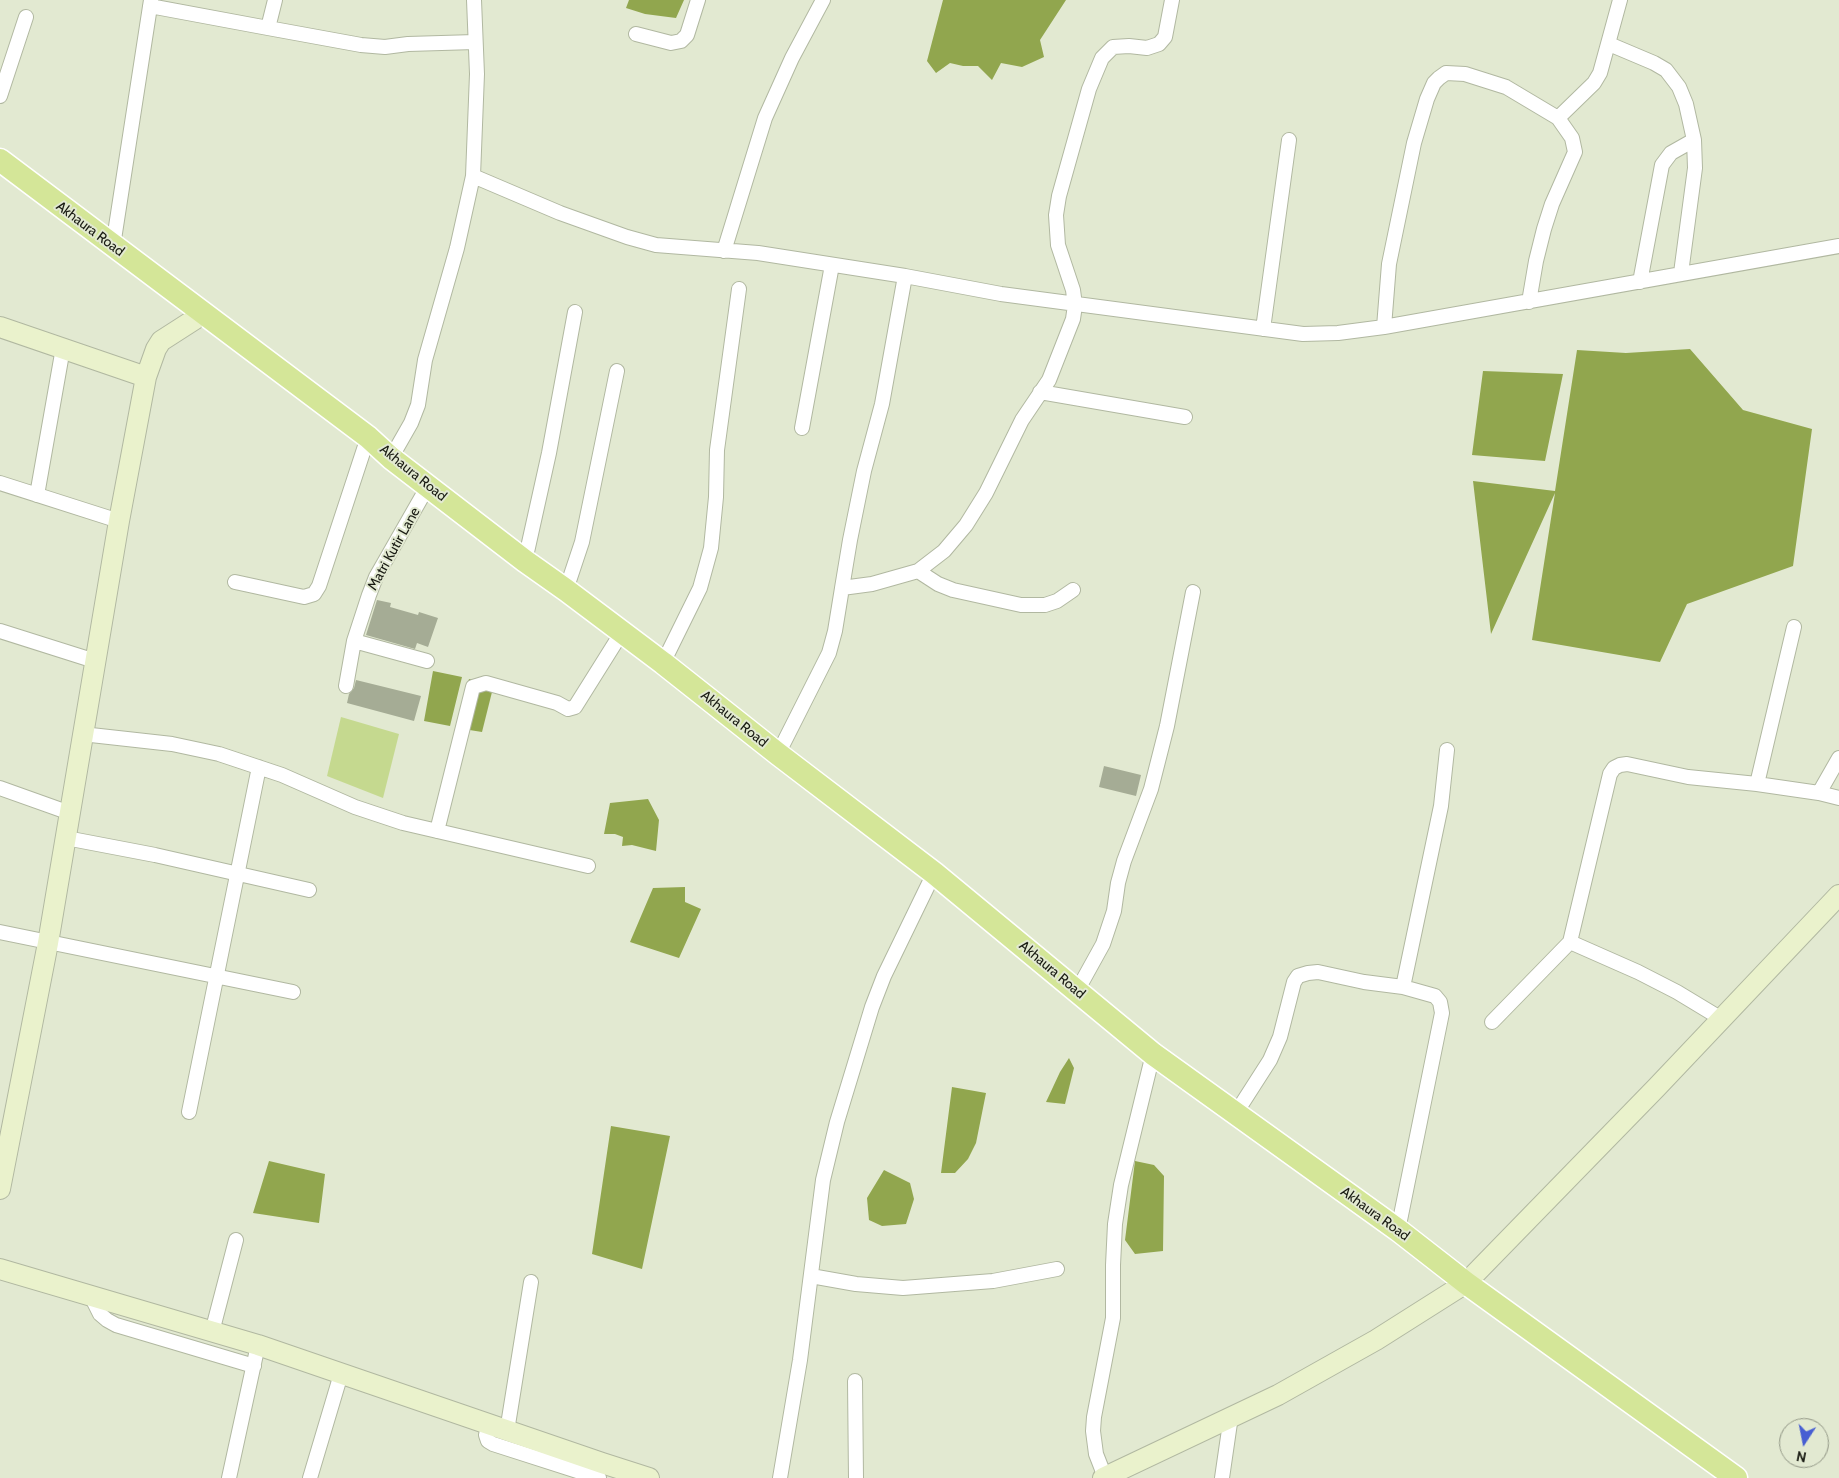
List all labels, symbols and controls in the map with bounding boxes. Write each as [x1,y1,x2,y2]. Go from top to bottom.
street label: Akhaura Road [53,198,127,260]
street label: Akhaura Road [376,441,450,505]
street label: Matri Kutir Lane [364,505,424,593]
street label: Akhaura Road [697,687,771,751]
street label: Akhaura Road [1016,937,1088,1003]
street label: Akhaura Road [1337,1183,1413,1245]
north arrow [1779,1418,1829,1468]
text: N [1795,1447,1808,1467]

